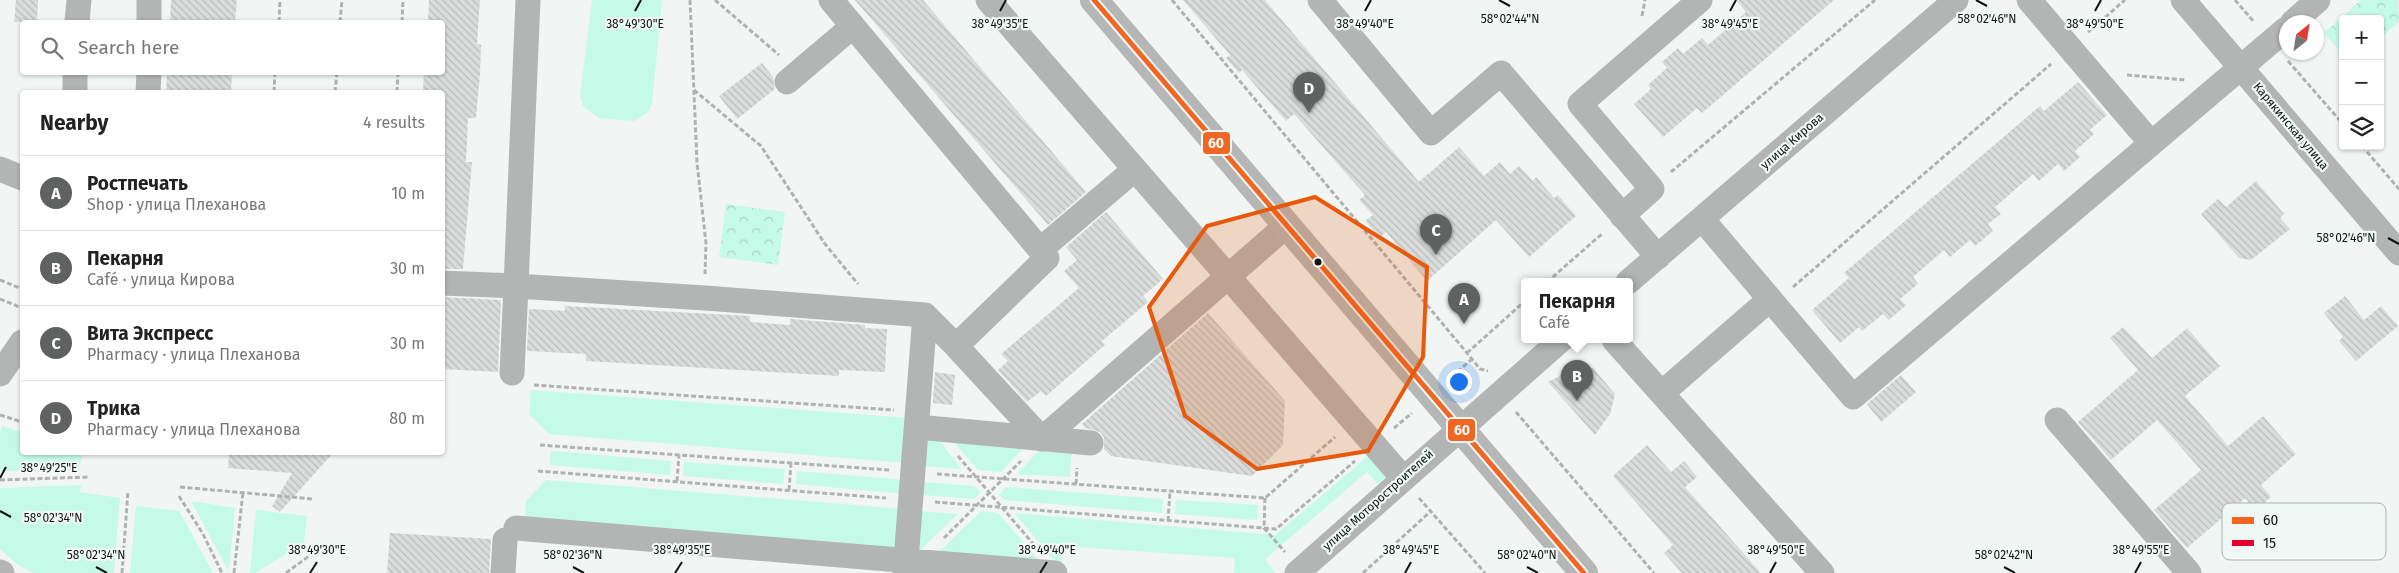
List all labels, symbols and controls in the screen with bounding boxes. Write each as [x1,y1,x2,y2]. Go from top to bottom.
text: 58°02'44"N [1481,12,1539,26]
text: 58°02'46"N [1957,12,2017,26]
north arrow [2279,15,2324,60]
map controls [2339,15,2384,150]
button: + [2339,15,2384,60]
text: 38°49'30"E [606,17,664,31]
text: 38°49'35"E [972,17,1028,31]
text: 38°49'40"E [1336,17,1394,31]
text: 38°49'45"E [1702,17,1758,31]
text: 38°49'50"E [2066,17,2124,31]
search box [20,20,445,75]
icon: search [38,34,66,62]
text: Search here [78,36,179,59]
button: − [2339,60,2384,105]
pin: D [1293,72,1325,113]
street label: Карякинская улица [2251,80,2331,172]
button: layers [2339,105,2384,150]
text: Nearby [40,110,108,136]
street label: улица Кирова [1758,110,1826,172]
text: 4 results [363,113,425,132]
line badge: 60 [1202,131,1231,155]
text: 60 [1208,135,1224,152]
text: Ростпечать [87,172,188,195]
text: A [51,184,61,203]
text: 10 m [391,184,425,203]
text: Shop · улица Плеханова [87,195,266,214]
pin: C [1420,214,1452,255]
text: 58°02'46"N [2316,231,2376,245]
text: Пекарня [87,247,164,270]
unlabelled marker [1313,257,1323,267]
text: B [51,259,61,278]
text: 30 m [390,259,425,278]
text: Café · улица Кирова [87,270,235,289]
popup [1521,278,1633,343]
pin: A [1448,283,1480,324]
text: Пекарня [1539,290,1615,313]
text: Café [1539,313,1570,332]
text: Вита Экспресс [87,322,213,345]
text: C [51,334,61,353]
text: 30 m [390,334,425,353]
text: Pharmacy · улица Плеханова [87,345,301,364]
pin: B [1561,360,1593,401]
your location [1446,369,1472,395]
text: Трика [87,397,140,420]
text: D [51,409,61,428]
text: 80 m [389,409,425,428]
line badge: 60 [1447,418,1476,442]
text: Pharmacy · улица Плеханова [87,420,301,439]
text: 60 [1454,422,1470,439]
street label: улица Моторостроителей [1320,447,1436,553]
text: 38°49'25"E [21,461,77,475]
legend [2222,503,2386,560]
text: 58°02'34"N [24,511,82,525]
text: 60 [2263,512,2278,529]
text: 15 [2263,535,2276,552]
text: 38°49'30"E [288,543,346,557]
text: 38°49'35"E [654,543,710,557]
text: 38°49'40"E [1018,543,1076,557]
text: 38°49'45"E [1383,543,1439,557]
text: 38°49'50"E [1747,543,1805,557]
text: 38°49'55"E [2113,543,2169,557]
text: 58°02'34"N [67,548,125,562]
text: 58°02'36"N [543,548,603,562]
text: 58°02'40"N [1497,548,1557,562]
text: 58°02'42"N [1975,548,2033,562]

